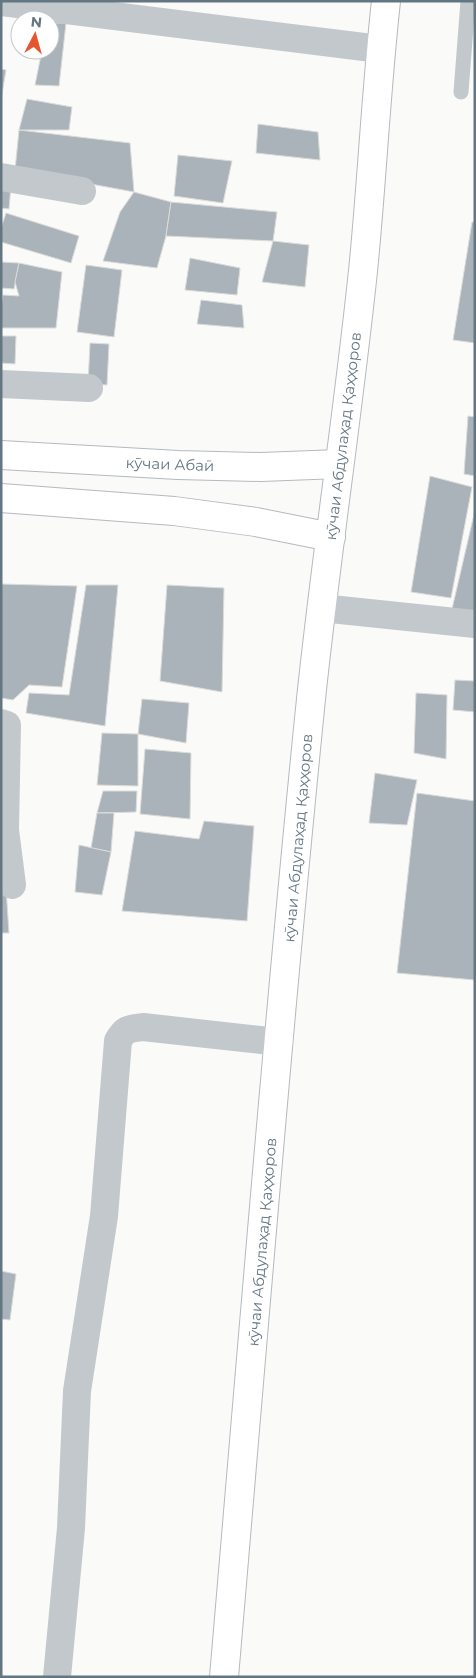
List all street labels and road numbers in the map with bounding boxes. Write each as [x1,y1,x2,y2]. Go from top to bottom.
street label: кӯчаи Абдулаҳад Қаҳҳоров [321,331,365,541]
street label: кӯчаи Абаӣ [125,453,215,475]
street label: кӯчаи Абдулаҳад Қаҳҳоров [279,733,317,943]
street label: кӯчаи Абдулаҳад Қаҳҳоров [243,1137,281,1347]

